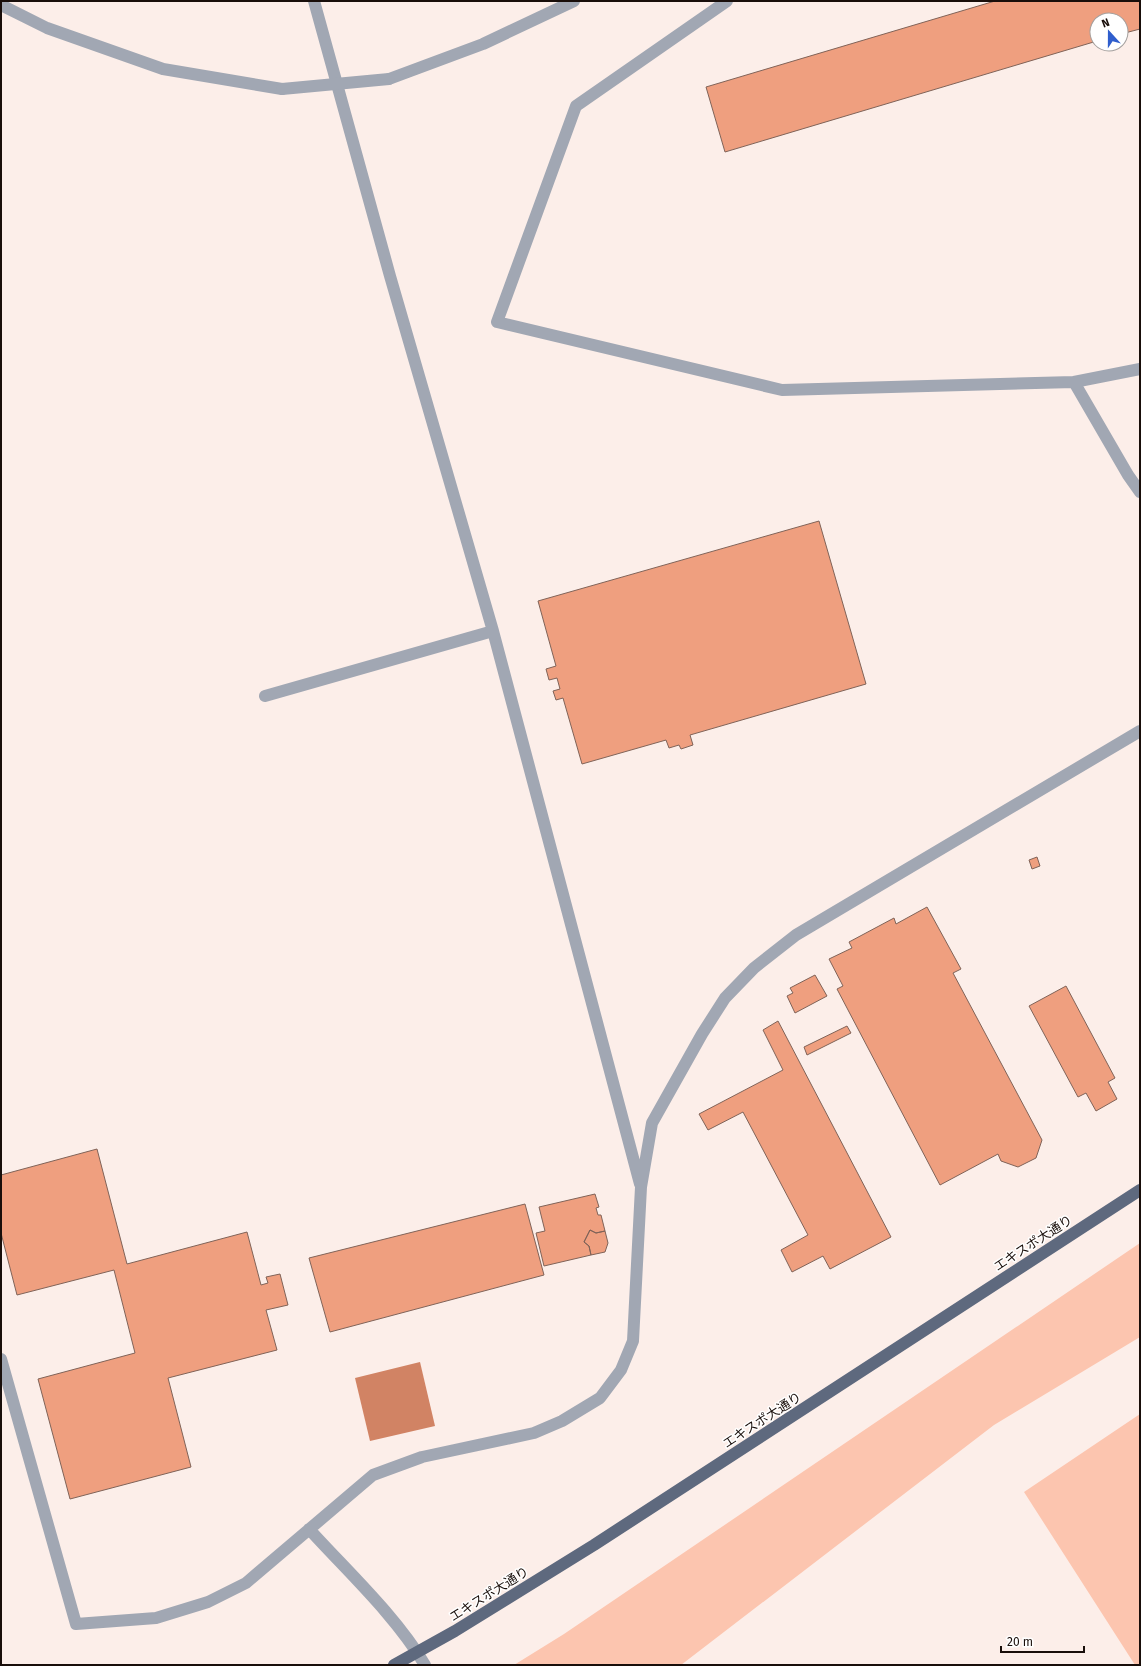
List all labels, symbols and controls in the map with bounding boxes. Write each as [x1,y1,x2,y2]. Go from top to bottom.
north arrow [1089,12,1129,52]
text: N [1100,16,1111,31]
street label: エキスポ大通り [991,1212,1075,1274]
street label: エキスポ大通り [720,1389,804,1451]
street label: エキスポ大通り [447,1564,531,1624]
scale bar [1001,1628,1084,1654]
text: 20 m [1007,1635,1033,1649]

